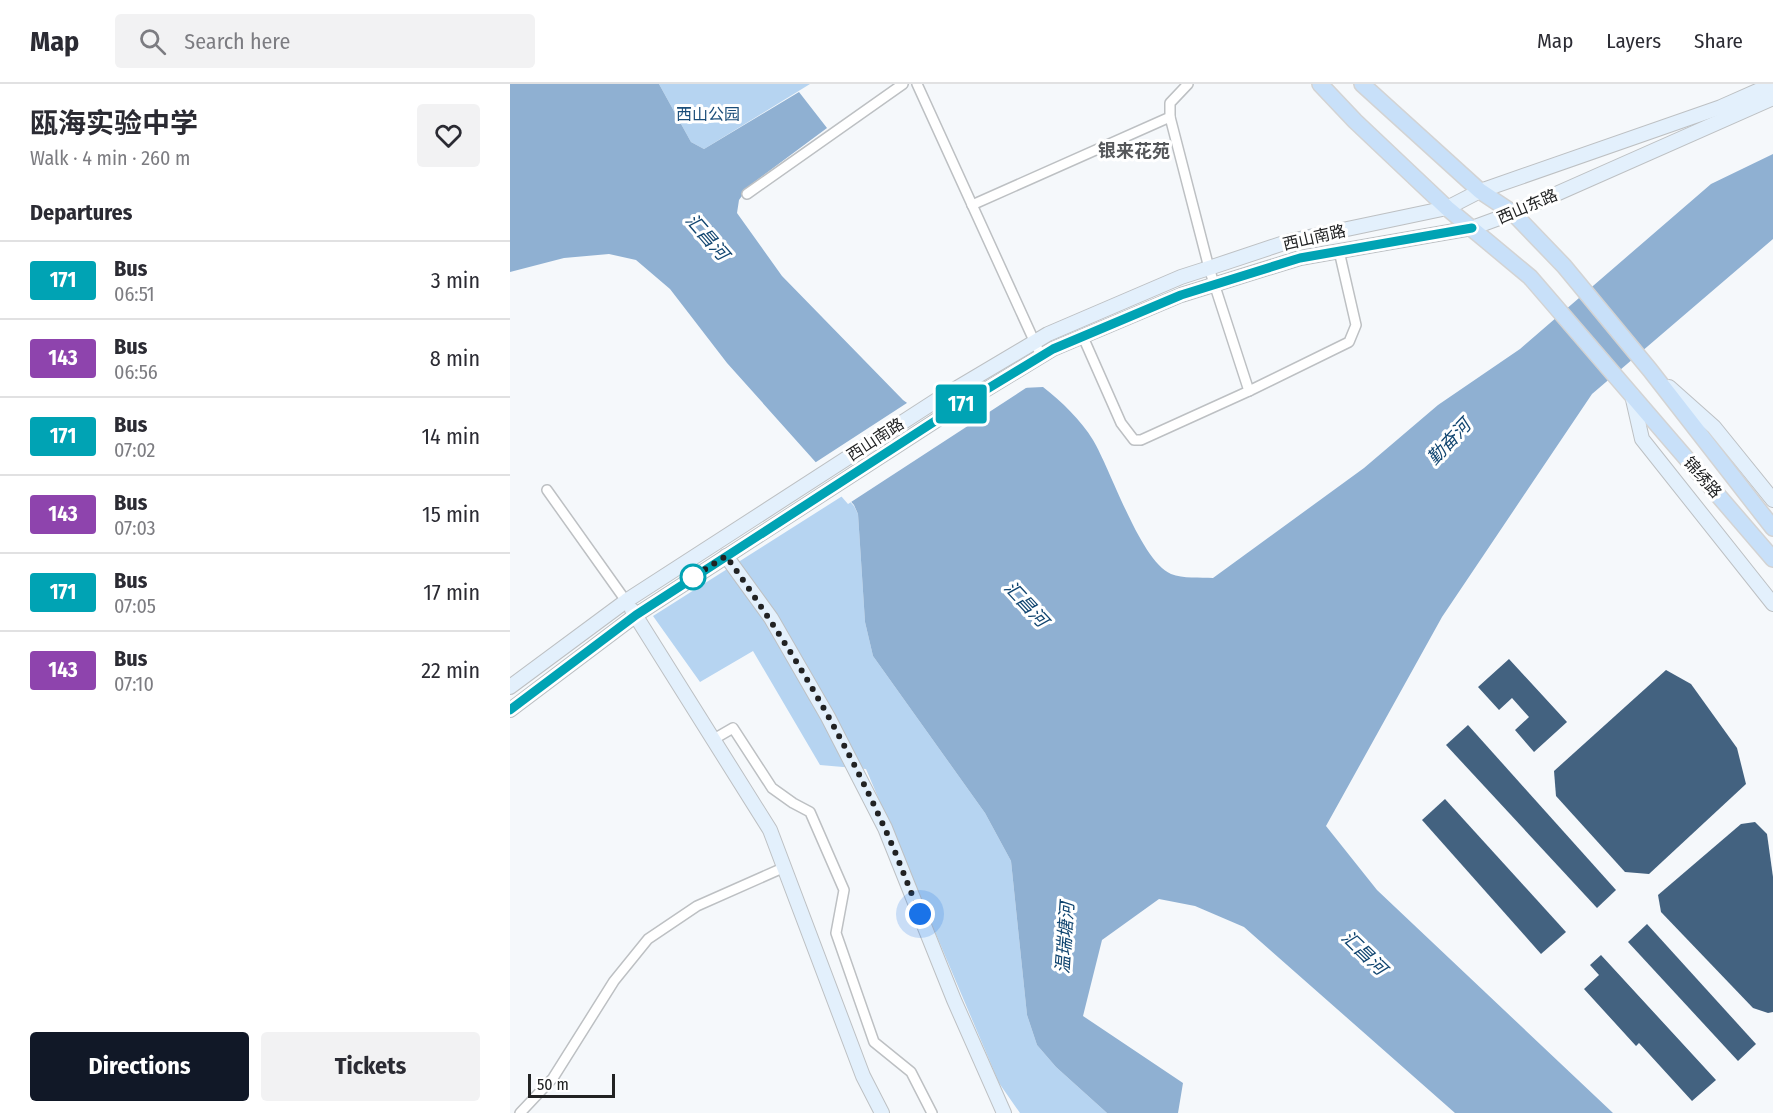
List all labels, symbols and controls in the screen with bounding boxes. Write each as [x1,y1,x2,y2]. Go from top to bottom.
search box [115,14,535,68]
text: Map [30,25,79,58]
icon: search [136,25,169,58]
text: Search here [184,28,290,55]
text: Map [1537,28,1573,54]
text: Layers [1606,28,1661,54]
text: Share [1694,28,1743,54]
button: heart [417,104,480,167]
park label: 西山公园 [676,105,740,124]
text: 瓯海实验中学 [30,107,198,140]
district label: 银来花苑 [1098,140,1170,162]
text: Walk · 4 min · 260 m [30,146,190,170]
street label: 西山东路 [1494,185,1560,228]
text: Departures [30,199,132,226]
water label: 汇昌河 [681,209,735,267]
street label: 西山南路 [1281,221,1347,254]
text: Bus [114,255,147,282]
text: 171 [50,267,76,293]
text: 3 min [431,267,480,294]
text: 06:51 [114,282,155,306]
text: Bus [114,333,147,360]
text: 143 [48,345,78,371]
text: 8 min [430,345,480,372]
text: 06:56 [114,360,158,384]
line badge: 171 [926,384,996,424]
text: 171 [948,391,974,417]
text: Bus [114,411,147,438]
water label: 勤奋河 [1423,413,1478,469]
street label: 西山南路 [843,414,907,465]
text: 171 [50,423,76,449]
text: 14 min [422,423,480,450]
text: 07:02 [114,438,155,462]
street label: 锦绣路 [1680,453,1726,502]
text: Bus [114,489,147,516]
text: 143 [48,501,78,527]
text: 15 min [422,501,480,528]
text: 07:03 [114,516,156,540]
unlabelled marker [680,564,706,590]
text: Bus [114,567,147,594]
water label: 汇昌河 [1000,577,1055,633]
text: 171 [50,579,76,605]
text: 17 min [423,579,480,606]
text: 07:05 [114,594,156,618]
text: Bus [114,645,147,672]
text: 143 [48,657,78,683]
text: 22 min [421,657,480,684]
text: 07:10 [114,672,154,696]
water label: 温瑞塘河 [1052,898,1079,975]
your location [905,899,935,929]
water label: 汇昌河 [1337,926,1393,982]
button: Directions [30,1032,249,1101]
button: Tickets [261,1032,480,1101]
scale bar [528,1071,615,1098]
text: 50 m [537,1075,569,1094]

